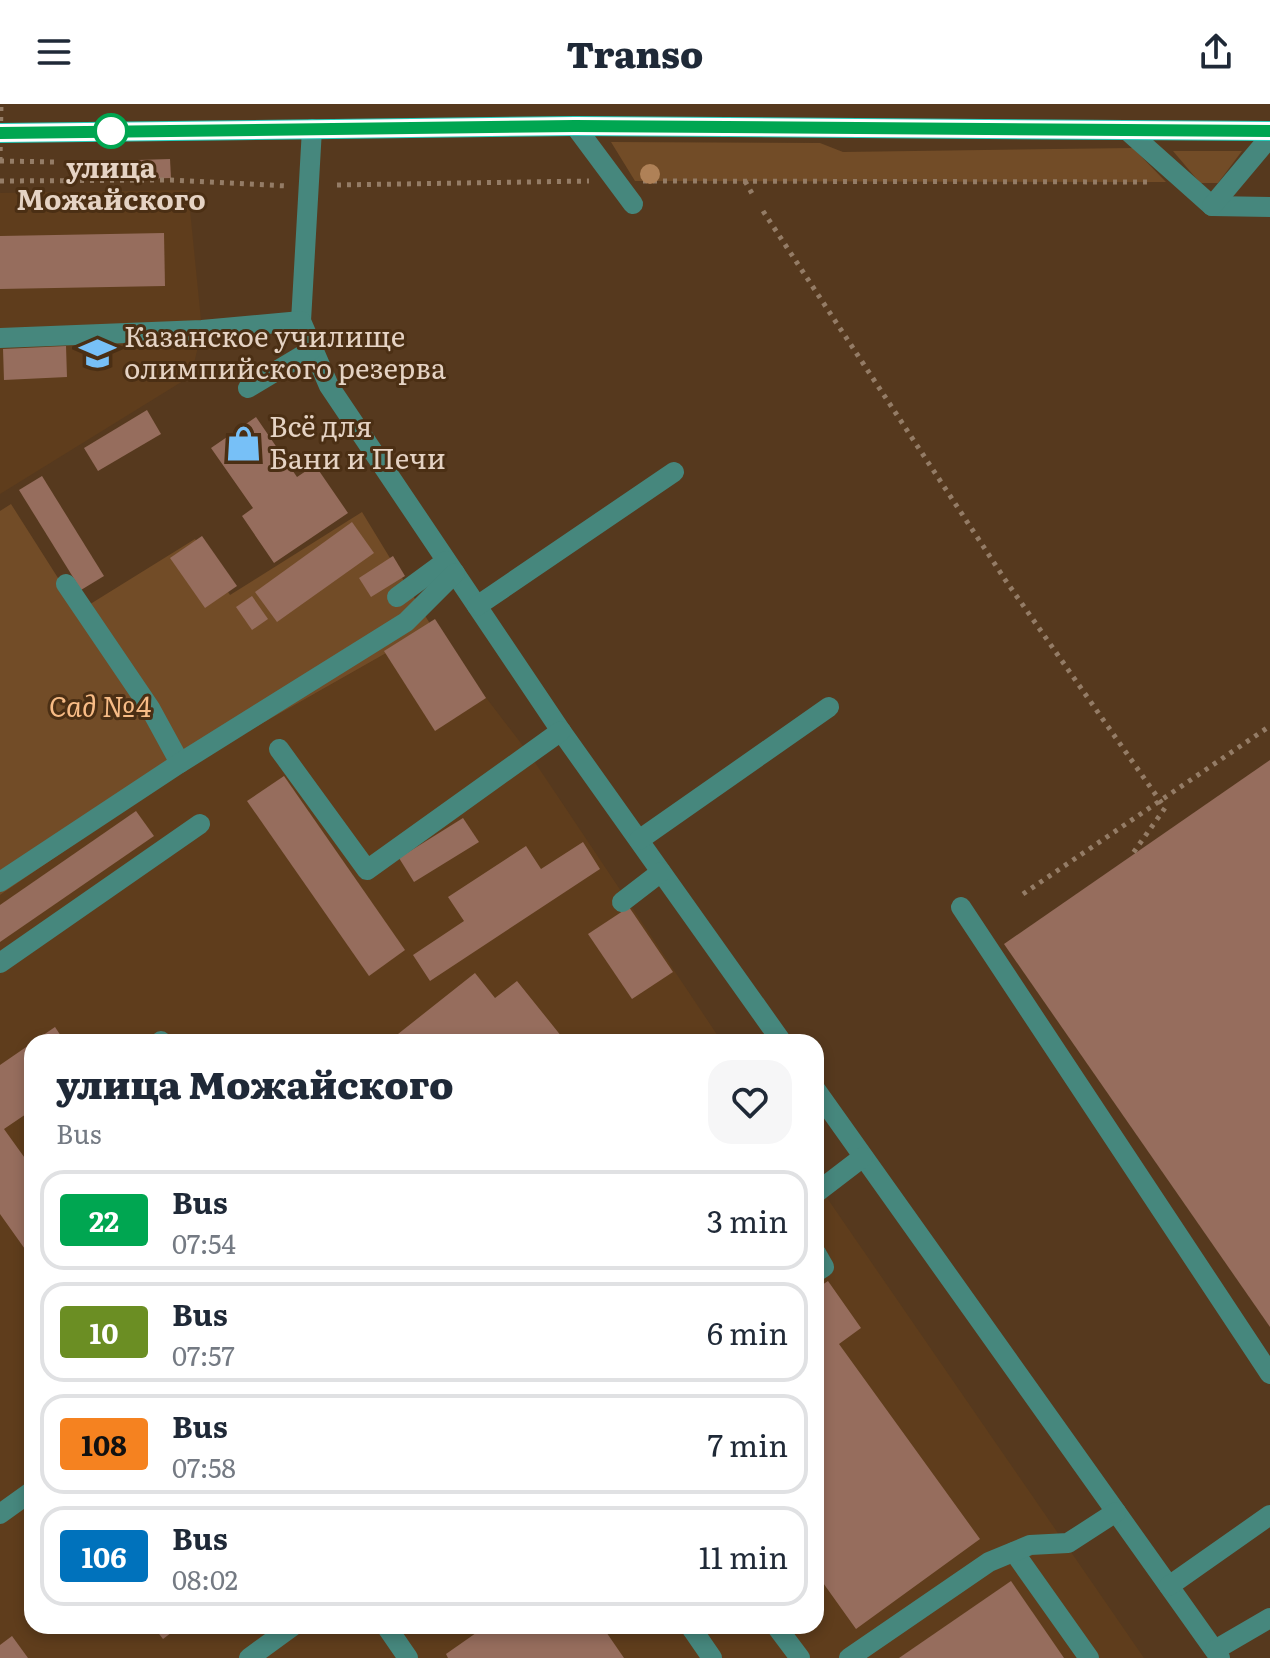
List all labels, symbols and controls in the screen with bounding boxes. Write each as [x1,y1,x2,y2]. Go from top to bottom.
text: Transo [567,26,703,79]
icon: menu [32,30,76,74]
icon: share [1194,30,1238,74]
marker: улица Можайского [94,114,128,148]
place label: улица Можайского [16,145,206,219]
place label: Казанское училище олимпийского резерва [124,314,446,388]
school or university icon: Казанское училище олимпийского резерва [79,334,117,372]
place label: Всё для Бани и Печи [269,404,446,478]
shop icon: Всё для Бани и Печи [224,424,262,462]
park label: Сад №4 [49,684,152,726]
text: улица Можайского [56,1054,454,1111]
button: heart [708,1060,792,1144]
text: Bus [56,1113,101,1152]
text: Bus [172,1179,228,1223]
text: 3 min [707,1198,788,1242]
text: 22 [89,1199,119,1241]
text: 07:54 [172,1223,236,1262]
text: Bus [172,1291,228,1335]
text: 6 min [707,1310,788,1354]
text: 10 [90,1311,118,1353]
text: 07:57 [172,1335,235,1374]
text: Bus [172,1403,228,1447]
text: 7 min [708,1422,788,1466]
text: 108 [81,1423,127,1465]
text: 07:58 [172,1447,236,1486]
text: Bus [172,1515,228,1559]
text: 11 min [699,1534,788,1578]
text: 106 [81,1535,127,1577]
text: 08:02 [172,1559,238,1598]

